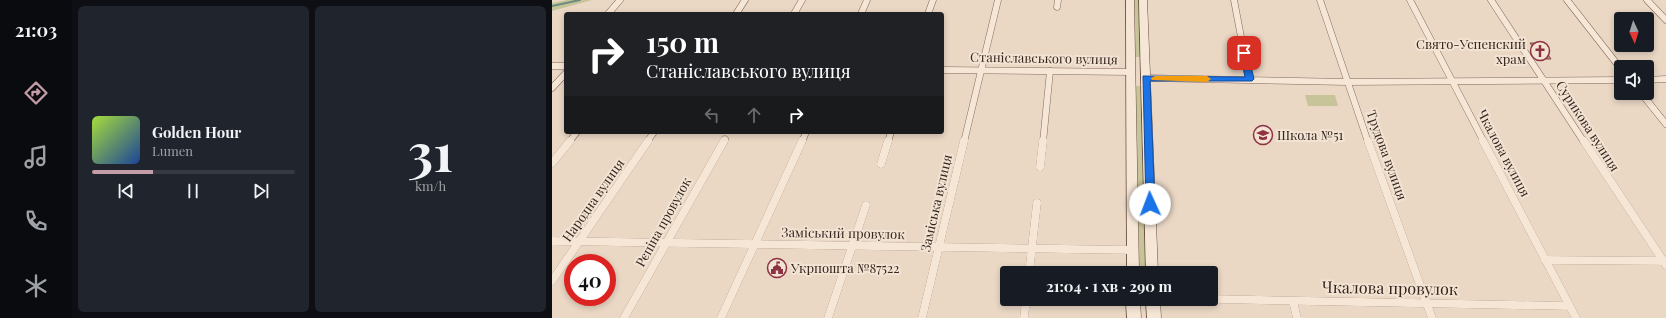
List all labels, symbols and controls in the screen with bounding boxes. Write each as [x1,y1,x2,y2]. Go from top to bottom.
north arrow [1614,12,1654,52]
map controls [1614,12,1654,100]
text: 21:03 [15,18,57,42]
text: 150 m [646,23,719,60]
icon: right [580,28,632,80]
place label: Свято-Успенский храм [1416,35,1526,67]
pin [1227,36,1261,70]
church icon: Свято-Успенский храм [1529,40,1551,62]
icon: arrive [1233,42,1255,64]
street label: Станіславського вулиця [970,48,1118,67]
text: Станіславського вулиця [646,59,851,83]
button: sound [1614,60,1654,100]
street label: Сурикова вулиця [1553,77,1624,174]
icon: directions [22,79,50,107]
icon: left [701,104,723,126]
icon: ahead [743,104,765,126]
icon: right [785,104,807,126]
street label: Чкалова вулиця [1474,106,1535,199]
street label: Трудова вулиця [1363,108,1412,202]
text: 31 [408,116,453,185]
text: Golden Hour [152,122,241,142]
school or university icon: Школа №51 [1252,124,1274,146]
place label: Школа №51 [1277,126,1344,143]
text: Lumen [152,142,193,159]
icon: music [22,143,50,171]
street label: Заміська вулиця [916,153,955,253]
street label: Народна вулиця [558,155,627,244]
street label: Рєпіна провулок [631,173,694,270]
text: km/h [415,177,446,194]
icon: previous [115,180,137,202]
icon: pause [182,180,204,202]
icon: next [250,180,272,202]
position arrow [1129,183,1171,225]
icon: phone [22,207,50,235]
street label: Заміський провулок [781,223,905,242]
speed limit sign: 40 [564,254,616,306]
public building icon: Укрпошта №87522 [766,257,788,279]
place label: Укрпошта №87522 [790,259,899,276]
icon: climate [22,272,50,300]
text: 21:04 · 1 хв · 290 m [1046,276,1172,296]
street label: Чкалова провулок [1322,276,1458,299]

